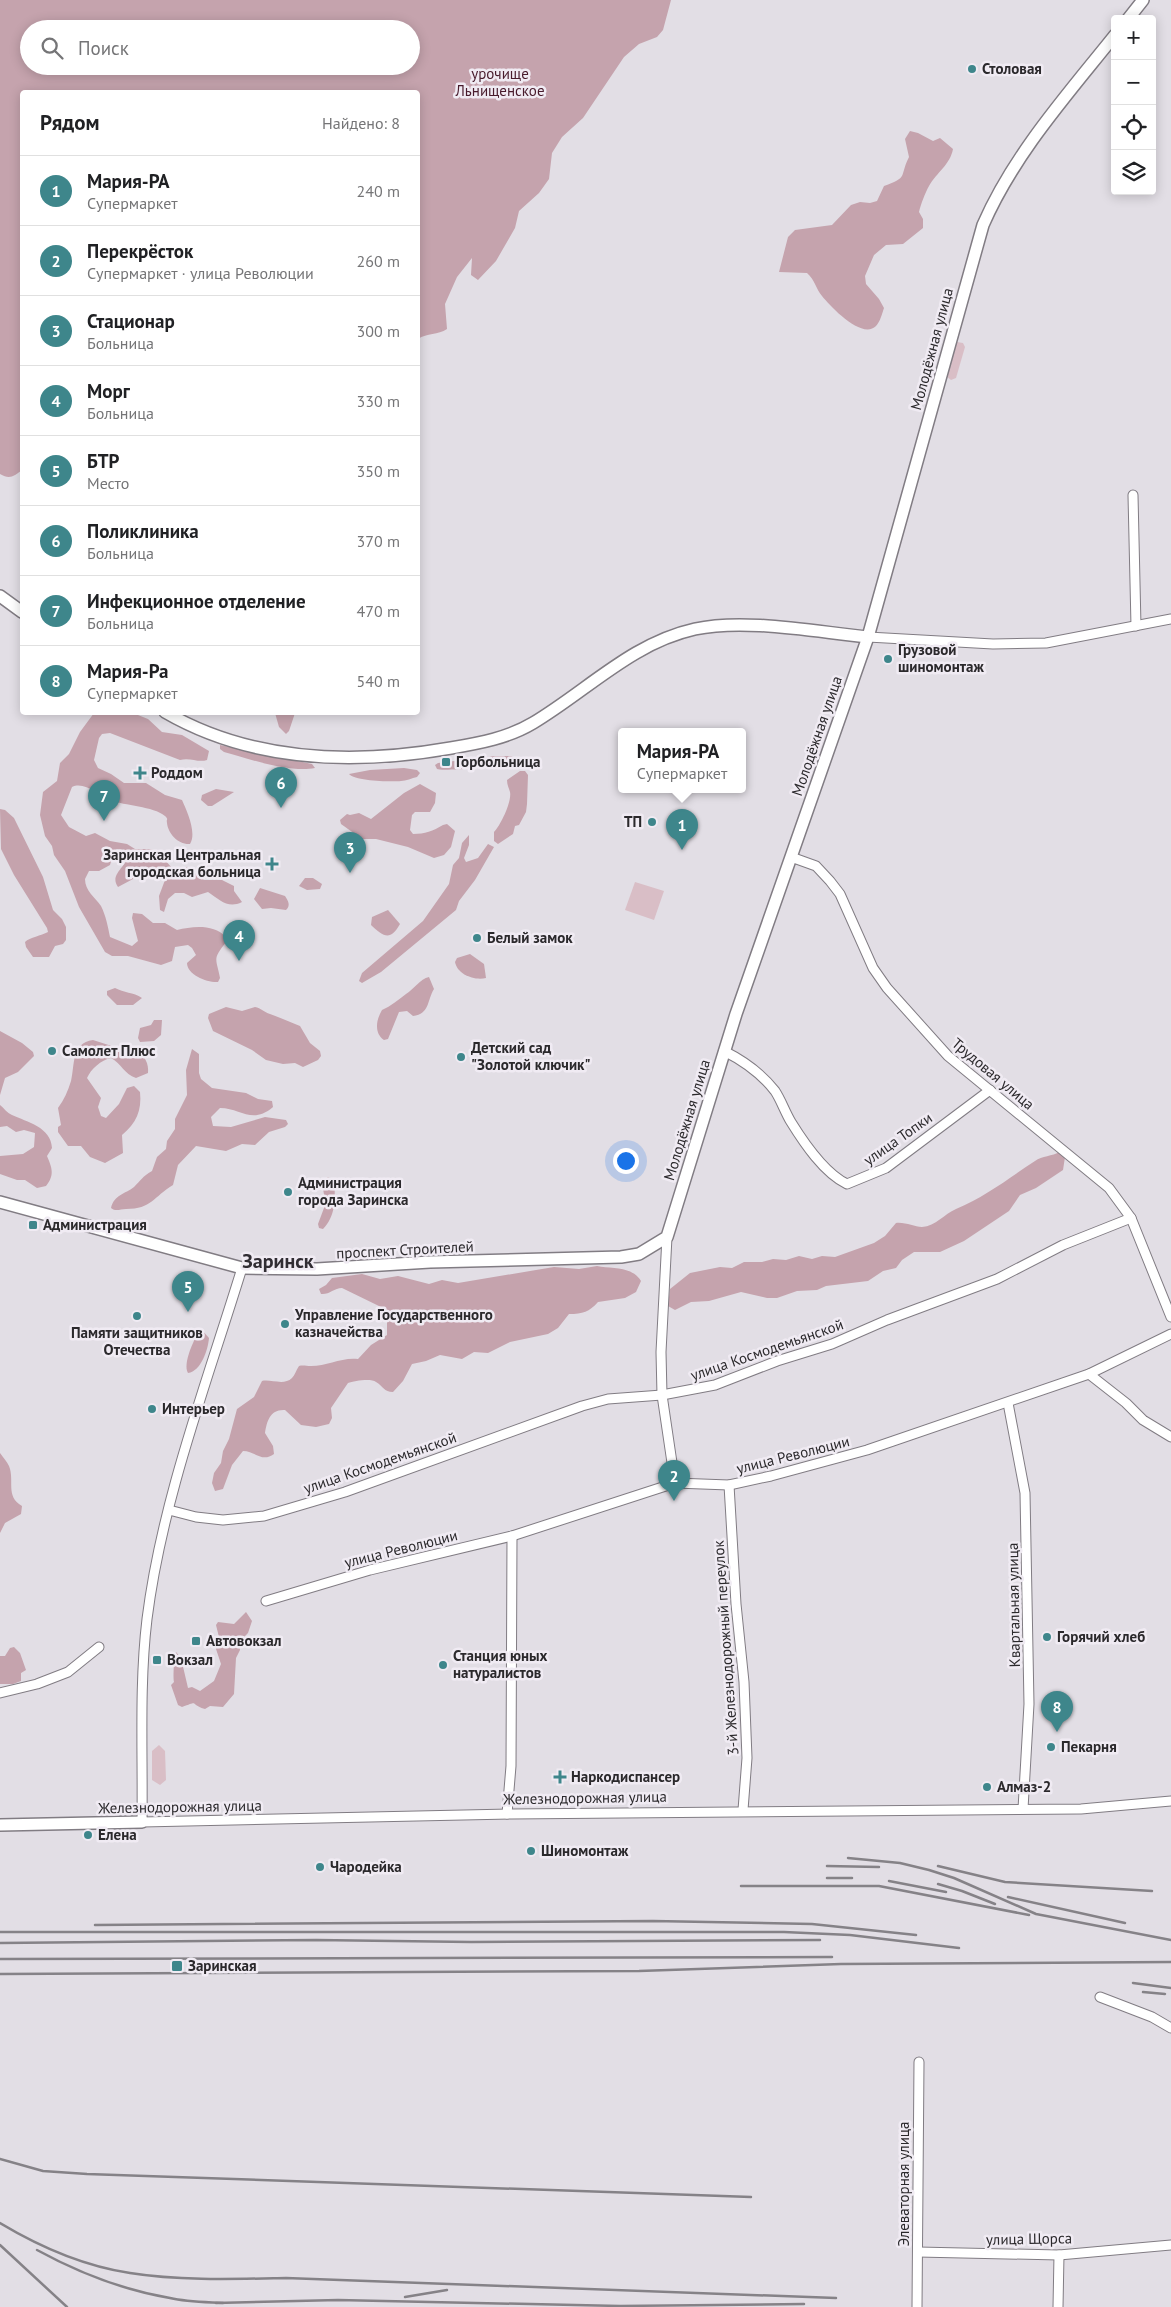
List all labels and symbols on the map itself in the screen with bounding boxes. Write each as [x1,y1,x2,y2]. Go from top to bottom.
place label: Столовая [982,59,1042,78]
marker: Столовая [966,63,978,75]
park label: урочище Льнищенское [454,64,545,100]
street label: Молодёжная улица [906,286,957,412]
place label: Грузовой шиномонтаж [898,640,984,676]
marker: Грузовой шиномонтаж [882,653,894,665]
street label: Молодёжная улица [787,673,846,798]
place label: Горбольница [456,752,540,771]
marker: Горбольница [440,756,452,768]
place label: Роддом [151,763,203,782]
marker: Роддом [133,766,147,780]
pin: 6 [265,767,297,808]
pin: 7 [88,780,120,821]
pin: 1 [666,809,698,850]
place label: ТП [624,812,642,831]
marker: ТП [646,816,658,828]
pin: 3 [334,832,366,873]
place label: Заринская Центральная городская больница [103,845,261,881]
marker: Заринская Центральная городская больница [265,857,279,871]
pin: 4 [223,920,255,961]
place label: Белый замок [487,928,573,947]
marker: Белый замок [471,932,483,944]
street label: Трудовая улица [948,1034,1038,1114]
place label: Детский сад "Золотой ключик" [471,1038,590,1074]
place label: Самолет Плюс [62,1041,156,1060]
marker: Самолет Плюс [46,1045,58,1057]
marker: Детский сад "Золотой ключик" [455,1051,467,1063]
street label: Молодёжная улица [659,1057,714,1183]
street label: улица Топки [860,1108,936,1169]
your location [613,1148,639,1174]
place label: Администрация города Заринска [298,1173,408,1209]
marker: Администрация города Заринска [282,1186,294,1198]
place label: Администрация [43,1215,147,1234]
marker: Администрация [27,1219,39,1231]
street label: проспект Строителей [336,1236,474,1263]
district label: Заринск [242,1248,314,1274]
pin: 5 [172,1271,204,1312]
place label: Управление Государственного казначейства [294,1305,493,1341]
marker: Памяти защитников Отечества [131,1310,143,1322]
street label: улица Космодемьянской [688,1314,846,1385]
marker: Управление Государственного казначейства [279,1318,291,1330]
place label: Памяти защитников Отечества [71,1323,203,1359]
place label: Интерьер [162,1399,225,1418]
marker: Интерьер [146,1403,158,1415]
street label: улица Космодемьянской [301,1427,459,1498]
street label: улица Революции [734,1431,851,1478]
pin: 2 [658,1460,690,1501]
street label: улица Революции [342,1525,459,1572]
street label: 3-й Железнодорожный переулок [708,1539,742,1756]
street label: Квартальная улица [1003,1542,1024,1668]
place label: Горячий хлеб [1057,1627,1145,1646]
place label: Автовокзал [206,1631,281,1650]
marker: Горячий хлеб [1041,1631,1053,1643]
marker: Автовокзал [190,1635,202,1647]
place label: Станция юных натуралистов [453,1646,548,1682]
place label: Вокзал [167,1650,213,1669]
marker: Вокзал [151,1654,163,1666]
marker: Станция юных натуралистов [437,1659,449,1671]
pin: 8 [1041,1691,1073,1732]
place label: Пекарня [1061,1737,1117,1756]
marker: Пекарня [1045,1741,1057,1753]
place label: Наркодиспансер [571,1767,680,1786]
marker: Наркодиспансер [553,1770,567,1784]
place label: Алмаз-2 [997,1777,1051,1796]
marker: Алмаз-2 [981,1781,993,1793]
street label: Железнодорожная улица [502,1787,667,1808]
street label: Железнодорожная улица [97,1796,262,1817]
place label: Елена [98,1825,137,1844]
marker: Елена [82,1829,94,1841]
place label: Шиномонтаж [541,1841,629,1860]
marker: Шиномонтаж [525,1845,537,1857]
place label: Чародейка [330,1857,402,1876]
marker: Чародейка [314,1861,326,1873]
place label: Заринская [188,1956,256,1975]
marker: Заринская [170,1959,184,1973]
street label: Элеваторная улица [894,2121,913,2247]
street label: улица Щорса [986,2228,1072,2249]

